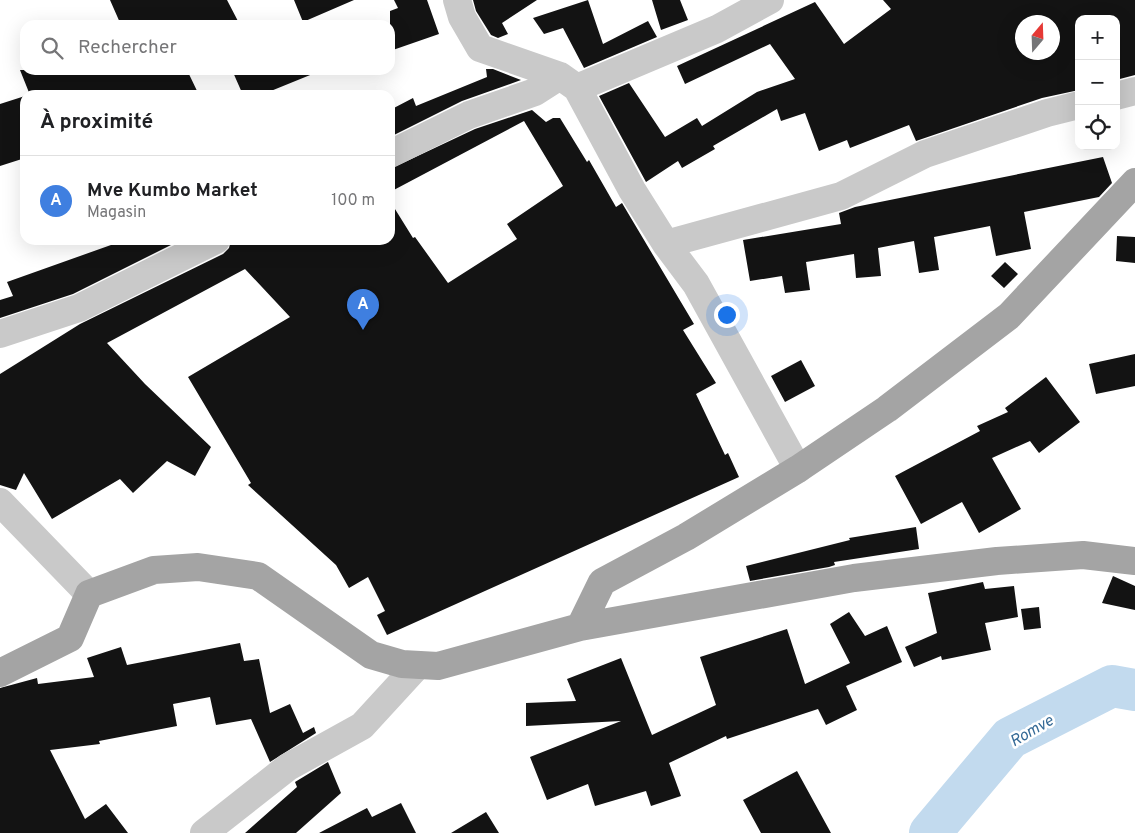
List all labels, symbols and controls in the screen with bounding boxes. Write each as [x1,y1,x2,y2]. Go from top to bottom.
north arrow [1015,15,1060,60]
map controls [1075,15,1120,150]
button: + [1075,15,1120,60]
search box [20,20,395,75]
icon: search [38,34,66,62]
text: Rechercher [78,36,177,60]
button: − [1075,60,1120,105]
button: locate [1075,105,1120,150]
text: À proximité [40,109,153,136]
text: Mve Kumbo Market [87,179,258,203]
text: A [50,191,62,211]
text: 100 m [331,191,375,211]
text: Magasin [87,203,146,223]
pin: A [347,289,379,330]
your location [714,302,740,328]
water label: Romve [1007,711,1058,752]

